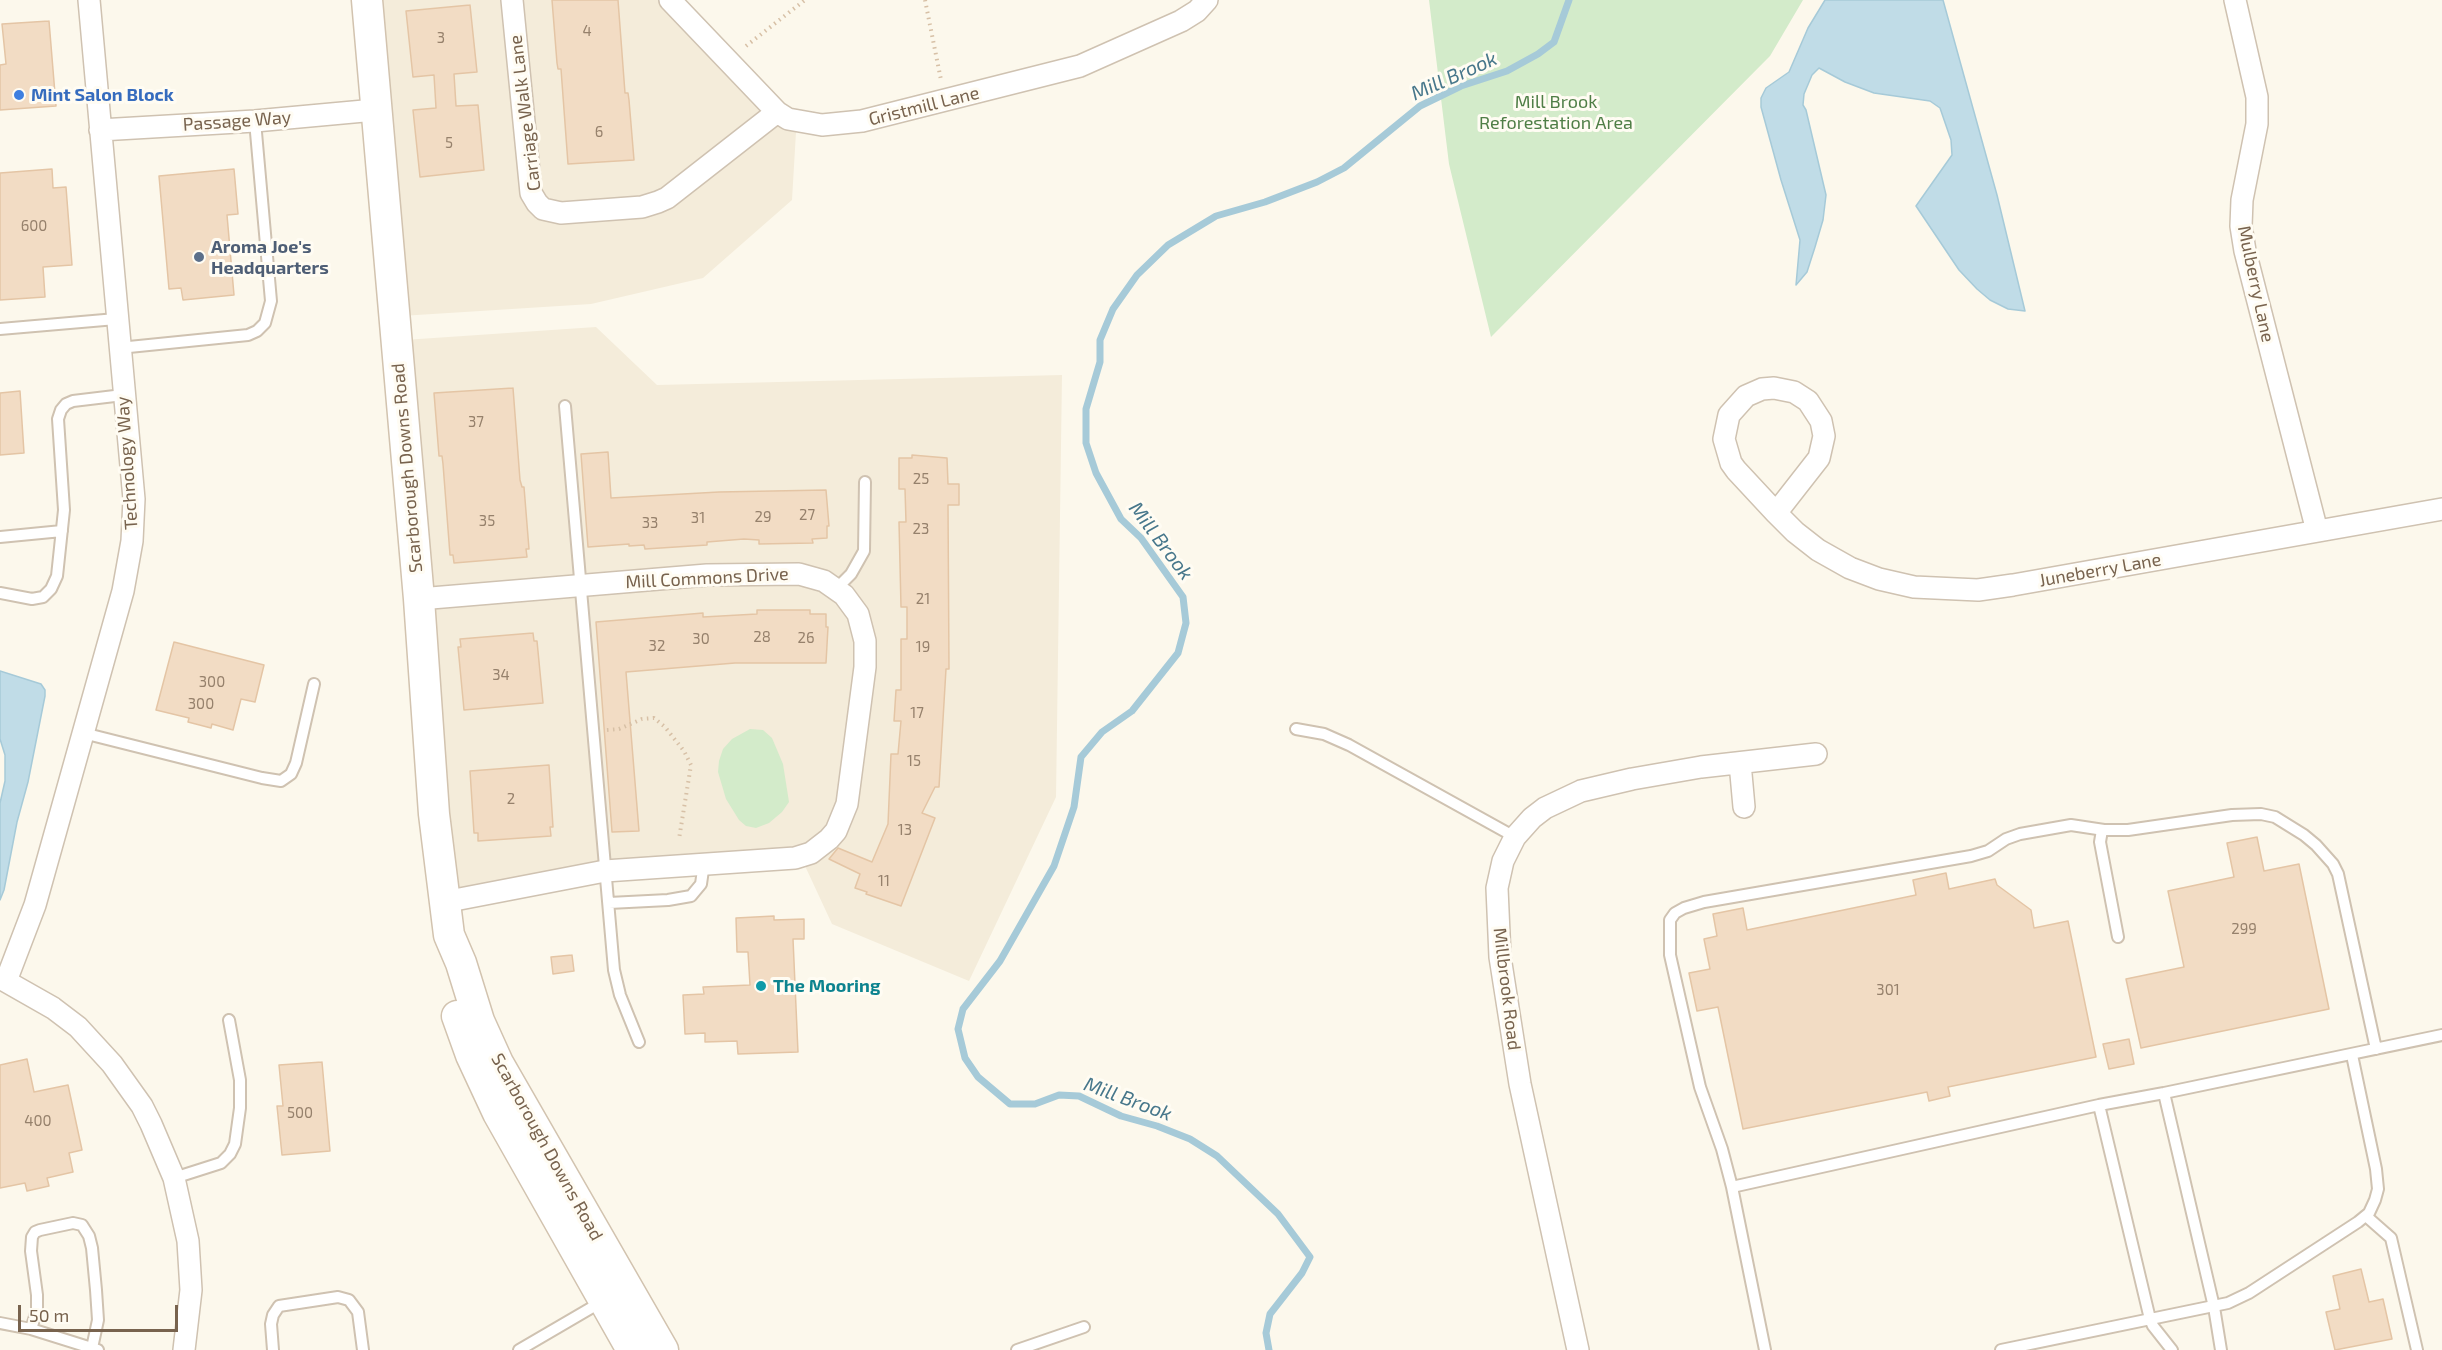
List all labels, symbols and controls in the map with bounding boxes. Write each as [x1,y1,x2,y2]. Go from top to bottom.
house number: 4 [582,22,592,40]
house number: 3 [437,29,445,47]
street label: Carriage Walk Lane [505,34,545,192]
water label: Mill Brook [1407,46,1501,106]
street label: Gristmill Lane [866,82,982,130]
place label: Mint Salon Block [31,84,174,106]
marker: Mint Salon Block [12,88,26,102]
park label: Mill Brook Reforestation Area [1479,91,1633,134]
street label: Passage Way [182,106,292,136]
house number: 6 [595,123,603,141]
house number: 5 [445,134,453,152]
house number: 600 [21,217,47,235]
street label: Mulberry Lane [2233,224,2279,344]
place label: Aroma Joe's Headquarters [211,236,329,278]
marker: Aroma Joe's Headquarters [192,250,206,264]
street label: Scarborough Downs Road [387,362,427,574]
street label: Technology Way [112,396,142,530]
house number: 37 [468,413,484,431]
house number: 25 [913,470,929,488]
water label: Mill Brook [1124,497,1198,585]
house number: 27 [799,506,815,524]
house number: 29 [754,508,772,526]
house number: 31 [691,509,705,527]
house number: 35 [479,512,495,530]
house number: 33 [642,514,658,532]
house number: 23 [913,520,929,538]
street label: Juneberry Lane [2037,549,2163,591]
street label: Mill Commons Drive [625,563,789,593]
house number: 21 [916,590,930,608]
house number: 28 [753,628,771,646]
house number: 26 [797,629,815,647]
house number: 30 [692,630,710,648]
house number: 32 [649,637,665,655]
house number: 19 [916,638,930,656]
house number: 34 [492,666,510,684]
house number: 300 [199,673,225,691]
house number: 300 [188,695,214,713]
house number: 17 [910,704,924,722]
house number: 15 [907,752,921,770]
house number: 2 [507,790,515,808]
house number: 13 [898,821,912,839]
house number: 11 [878,872,890,890]
house number: 299 [2231,920,2257,938]
street label: Millbrook Road [1489,927,1525,1051]
place label: The Mooring [773,975,880,997]
marker: The Mooring [754,979,768,993]
house number: 301 [1876,981,1900,999]
street label: Scarborough Downs Road [487,1050,607,1244]
water label: Mill Brook [1081,1072,1175,1126]
house number: 500 [287,1104,313,1122]
house number: 400 [24,1112,52,1130]
scale bar [21,1293,182,1331]
text: 50 m [29,1304,69,1326]

